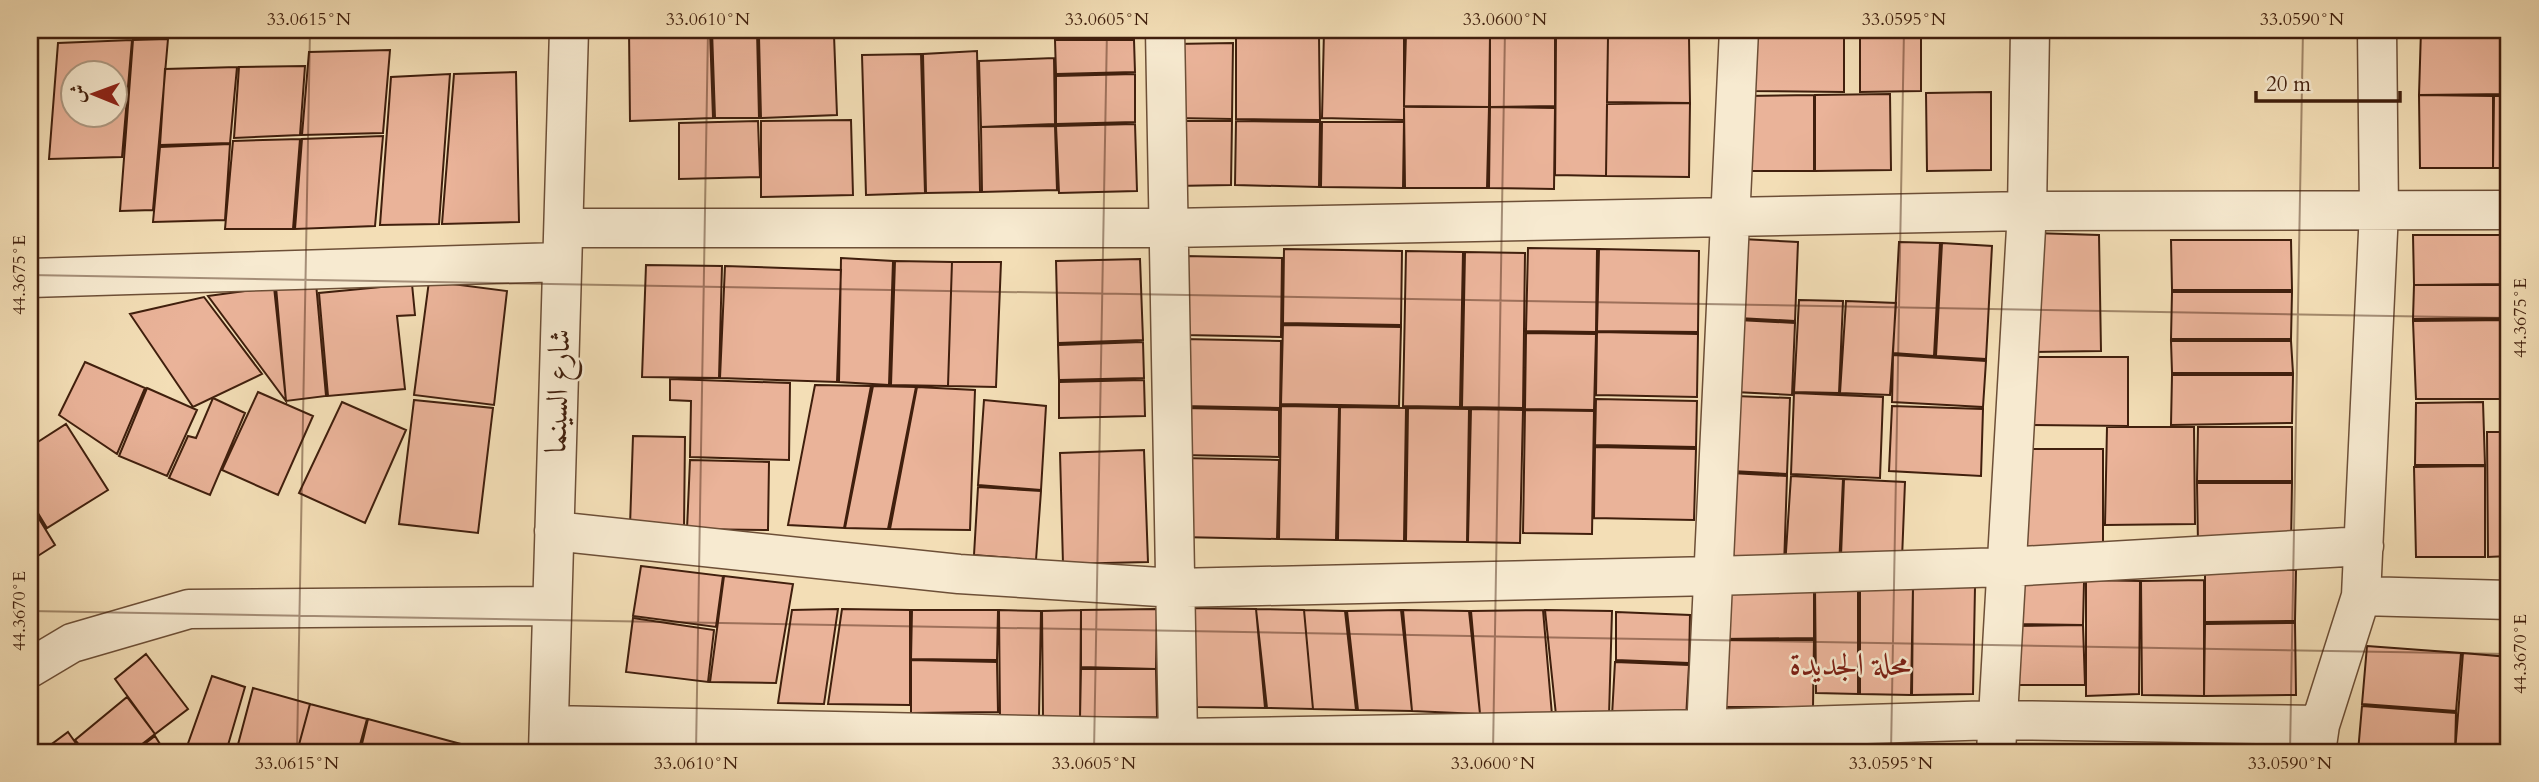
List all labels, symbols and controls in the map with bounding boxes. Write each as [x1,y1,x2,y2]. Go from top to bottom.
text: 33.0615°N [267,7,352,32]
text: 33.0610°N [666,7,751,32]
text: 33.0605°N [1065,7,1150,32]
text: 33.0600°N [1463,7,1548,32]
text: 33.0595°N [1862,7,1947,32]
text: 33.0590°N [2260,7,2345,32]
north arrow [60,60,130,130]
scale bar [2256,60,2399,104]
text: 20 m [2266,70,2311,99]
text: ش [65,84,91,103]
text: 44.3675°E [7,235,32,315]
text: 44.3675°E [2508,278,2533,358]
street label: شارع السينما [535,328,585,454]
text: 44.3670°E [7,571,32,651]
text: 44.3670°E [2508,614,2533,694]
district label: محلة الجديدة [1789,643,1911,687]
text: 33.0615°N [255,751,340,776]
text: 33.0610°N [654,751,739,776]
text: 33.0605°N [1052,751,1137,776]
text: 33.0600°N [1451,751,1536,776]
text: 33.0595°N [1849,751,1934,776]
text: 33.0590°N [2248,751,2333,776]

